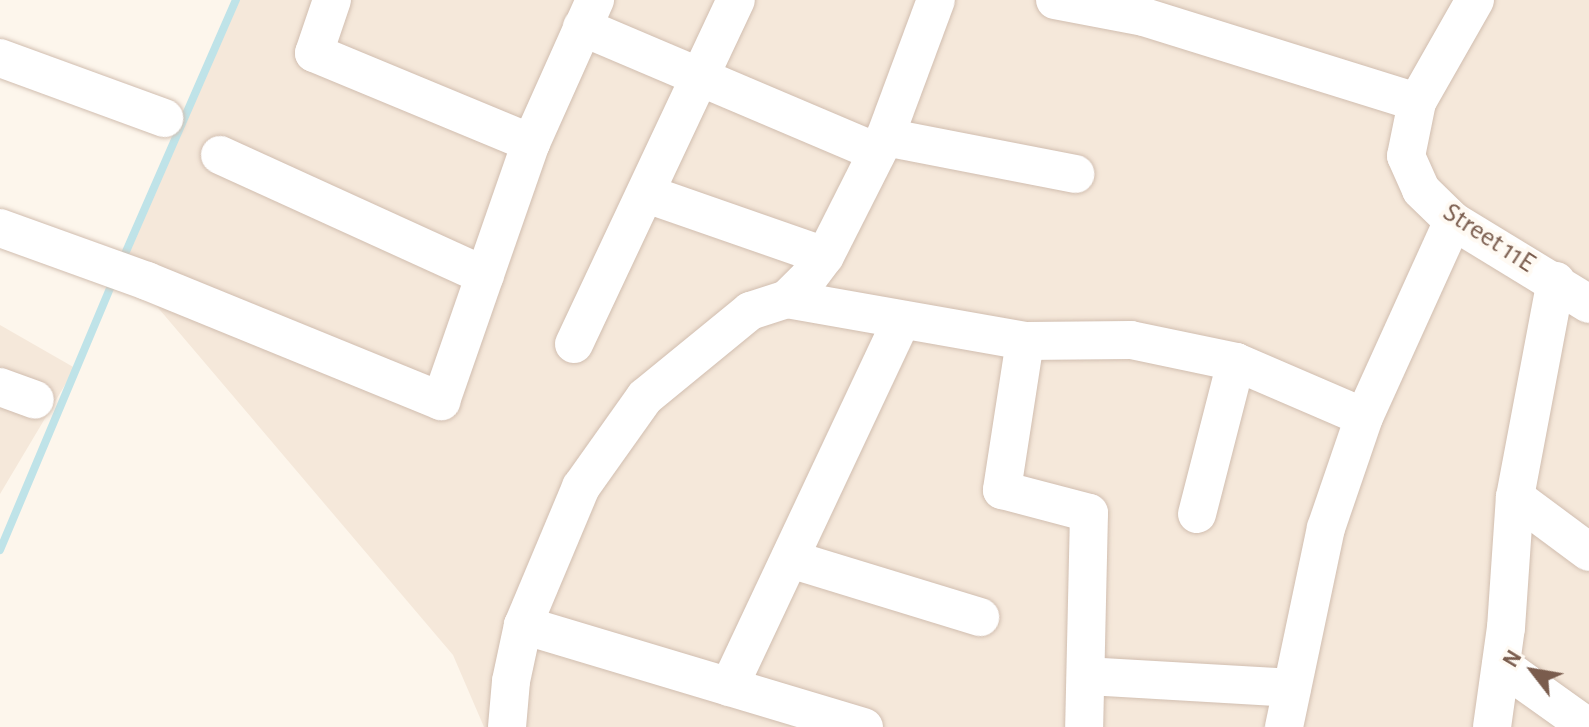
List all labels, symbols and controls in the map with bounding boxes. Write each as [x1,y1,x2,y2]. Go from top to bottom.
street label: Street 11E [1437,196,1541,280]
north arrow [1493,631,1573,711]
text: N [1499,646,1526,671]

